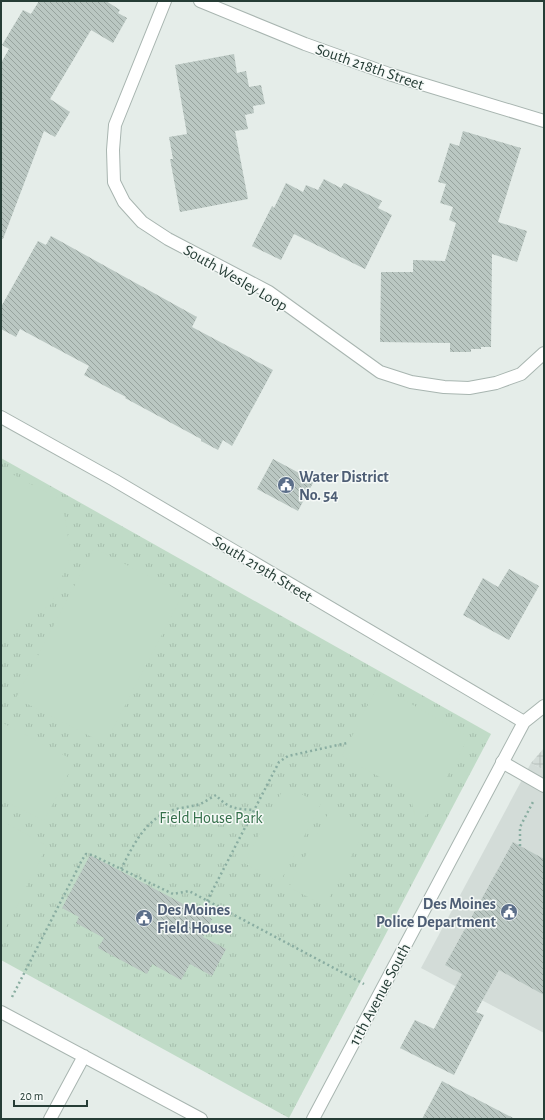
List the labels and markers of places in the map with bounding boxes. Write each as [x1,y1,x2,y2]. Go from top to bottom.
place label: Water District No. 54 [299,469,389,503]
public building icon: Water District No. 54 [276,475,296,495]
place label: Des Moines Police Department [376,896,497,930]
place label: Des Moines Field House [157,902,232,936]
public building icon: Des Moines Police Department [499,902,519,922]
public building icon: Des Moines Field House [134,908,154,928]

